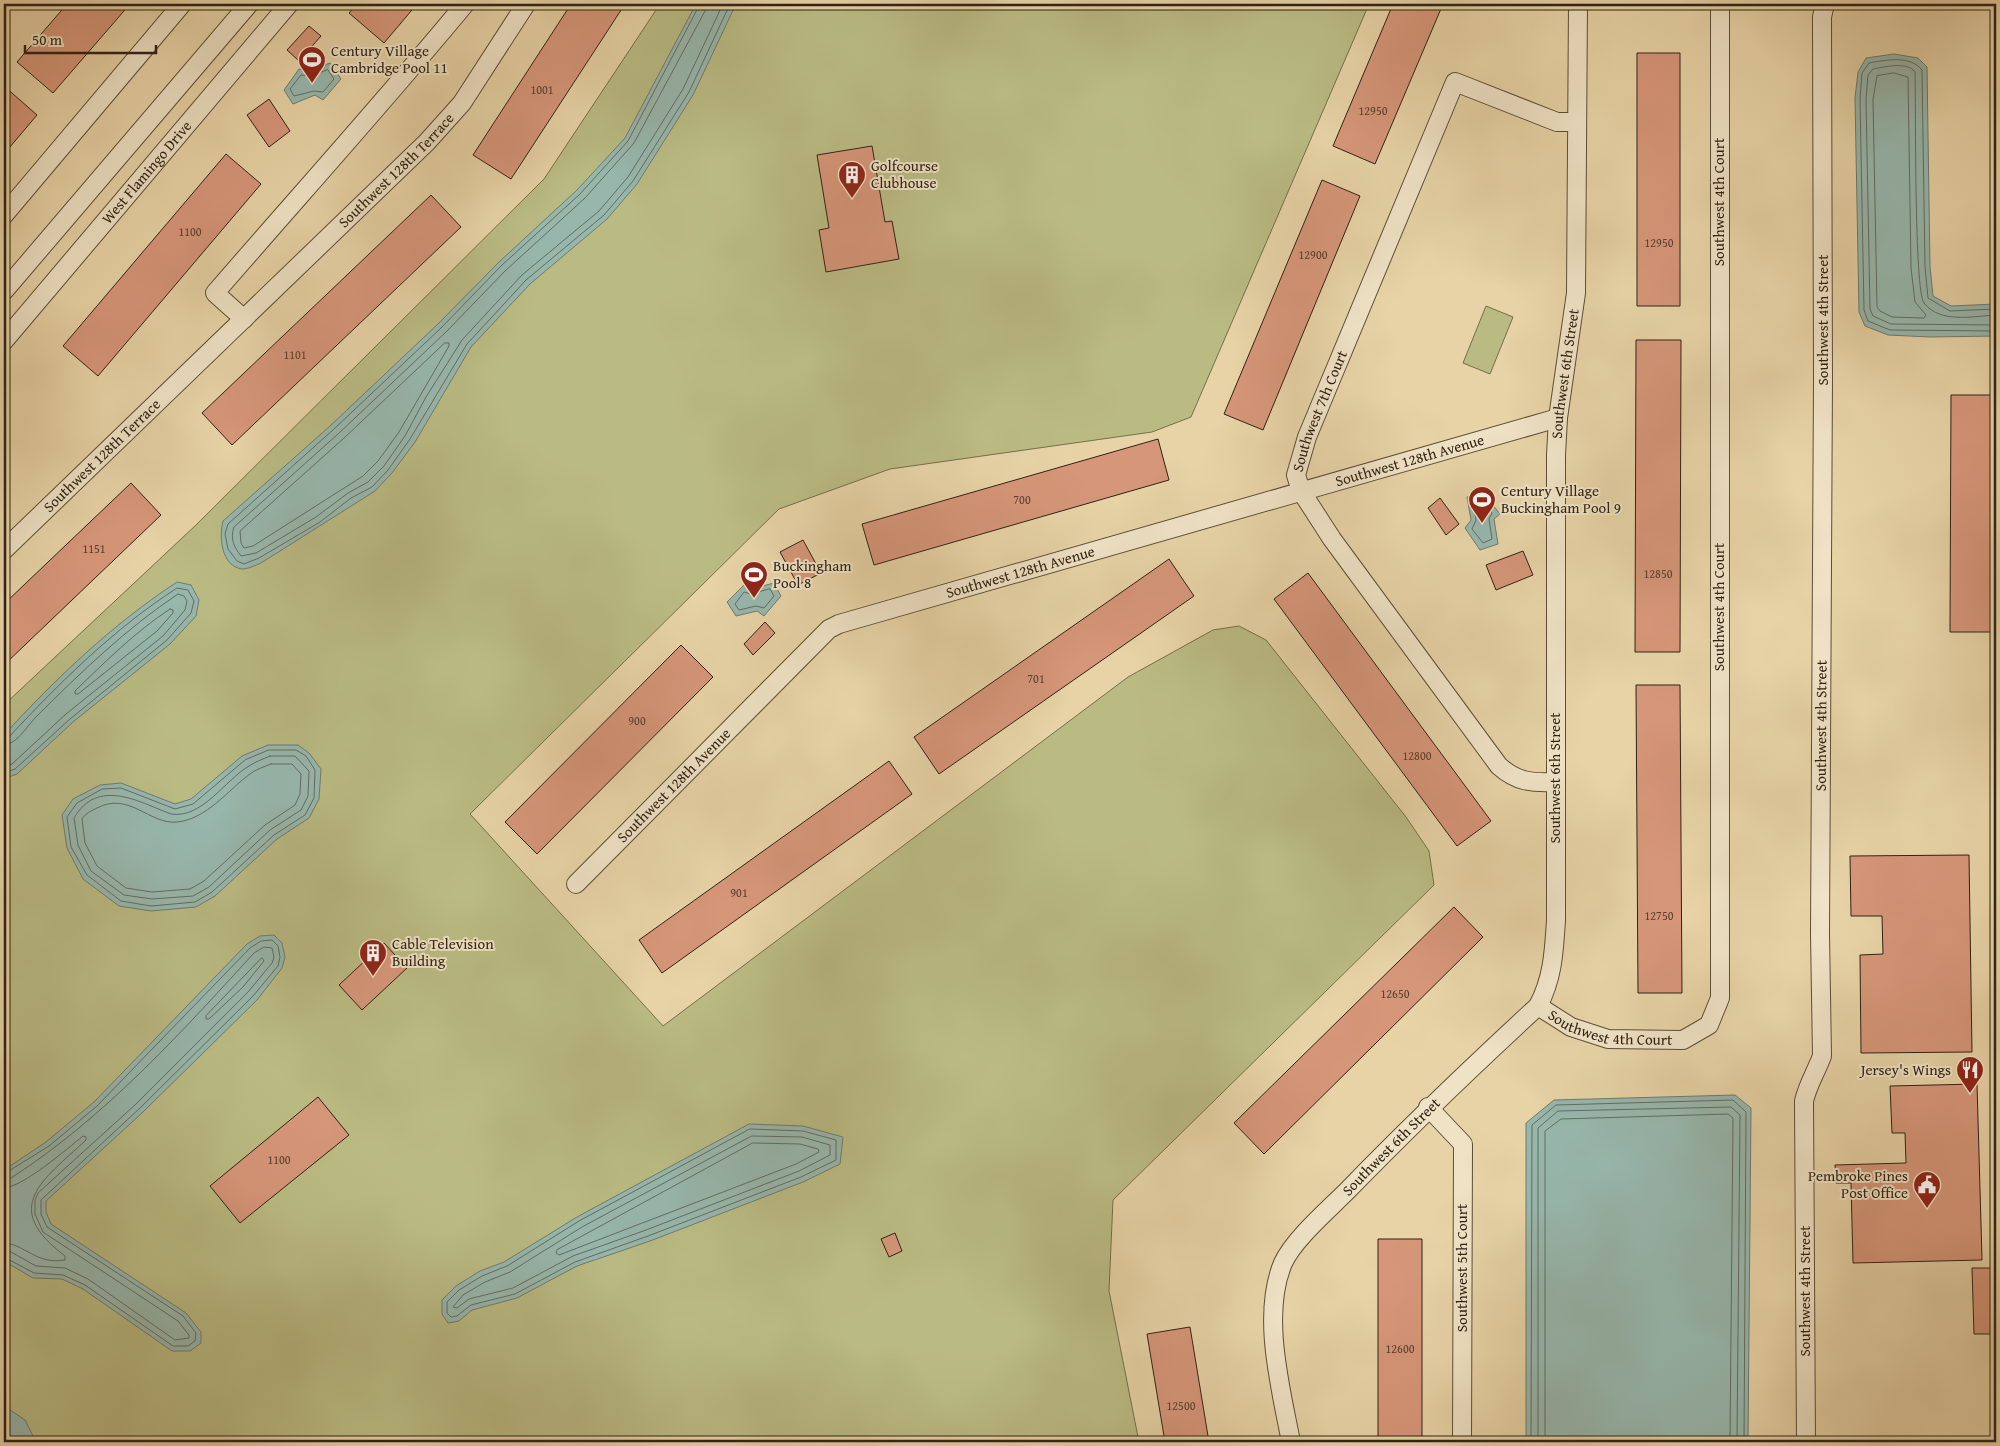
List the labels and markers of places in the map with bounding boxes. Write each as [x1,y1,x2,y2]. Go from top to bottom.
place label: Century Village Cambridge Pool 11 [331,40,448,78]
sports icon: Century Village Cambridge Pool 11 [297,45,327,84]
place label: Golfcourse Clubhouse [871,155,938,193]
building icon: Golfcourse Clubhouse [837,160,867,199]
place label: Century Village Buckingham Pool 9 [1501,480,1621,518]
sports icon: Century Village Buckingham Pool 9 [1467,485,1497,524]
place label: Buckingham Pool 8 [773,555,852,593]
sports icon: Buckingham Pool 8 [739,560,769,599]
place label: Cable Television Building [392,933,494,971]
building icon: Cable Television Building [358,938,388,977]
restaurant icon: Jersey's Wings [1955,1055,1985,1094]
place label: Jersey's Wings [1859,1059,1951,1080]
place label: Pembroke Pines Post Office [1808,1165,1908,1203]
public building icon: Pembroke Pines Post Office [1912,1170,1942,1209]

